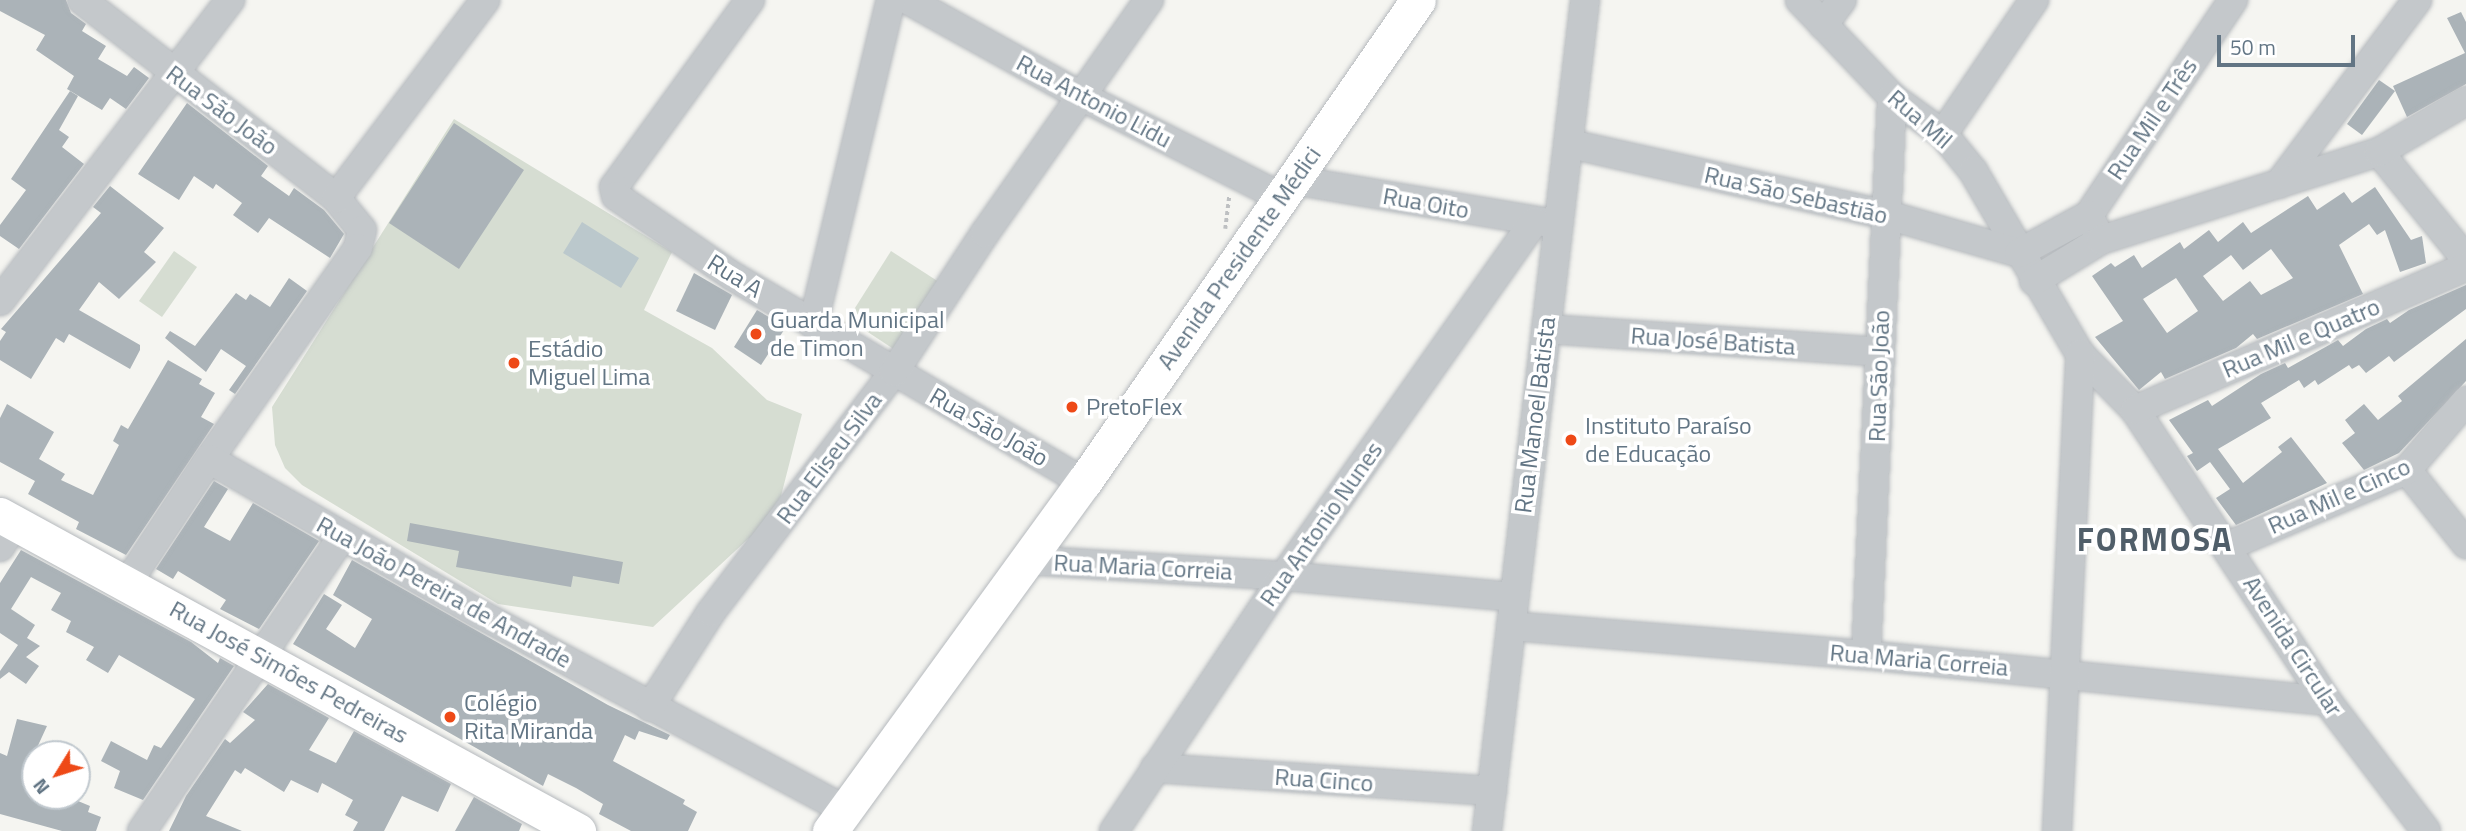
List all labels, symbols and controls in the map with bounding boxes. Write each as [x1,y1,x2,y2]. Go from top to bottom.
scale bar [2221,21,2359,65]
text: 50 m [2230,31,2276,63]
street label: Rua Antonio Lidu [1012,48,1176,154]
street label: Rua Mil e Três [2101,53,2203,185]
street label: Rua São João [161,59,283,161]
street label: Rua Mil [1882,83,1958,155]
street label: Avenida Presidente Médici [1151,141,1327,375]
street label: Rua São Sebastião [1702,160,1890,230]
street label: Rua Oito [1381,181,1471,225]
street label: Rua A [702,248,768,304]
street label: Rua Mil e Quatro [2218,292,2384,384]
place label: Guarda Municipal de Timon [770,306,945,362]
street label: Rua São João [1862,310,1896,442]
street label: Rua Manoel Batista [1509,315,1561,515]
street label: Rua José Batista [1630,321,1796,361]
marker: Guarda Municipal de Timon [748,326,764,342]
place label: Estádio Miguel Lima [528,335,650,391]
marker: Estádio Miguel Lima [506,355,522,371]
street label: Rua São João [925,382,1053,472]
street label: Rua Eliseu Silva [770,387,888,529]
place label: PretoFlex [1086,393,1182,421]
marker: PretoFlex [1064,399,1080,415]
place label: Instituto Paraíso de Educação [1585,412,1752,468]
marker: Instituto Paraíso de Educação [1563,432,1579,448]
street label: Rua Antonio Nunes [1254,436,1388,612]
street label: Rua Mil e Cinco [2263,452,2415,540]
street label: Rua João Pereira de Andrade [312,510,576,674]
district label: FORMOSA [2078,520,2232,558]
street label: Rua Maria Correia [1053,548,1233,586]
street label: Avenida Circular [2237,571,2349,721]
street label: Rua José Simões Pedreiras [165,594,413,750]
street label: Rua Maria Correia [1829,638,2009,682]
place label: Colégio Rita Miranda [464,689,593,745]
marker: Colégio Rita Miranda [442,709,458,725]
north arrow [21,740,91,810]
street label: Rua Cinco [1274,762,1374,798]
text: N [25,773,56,801]

